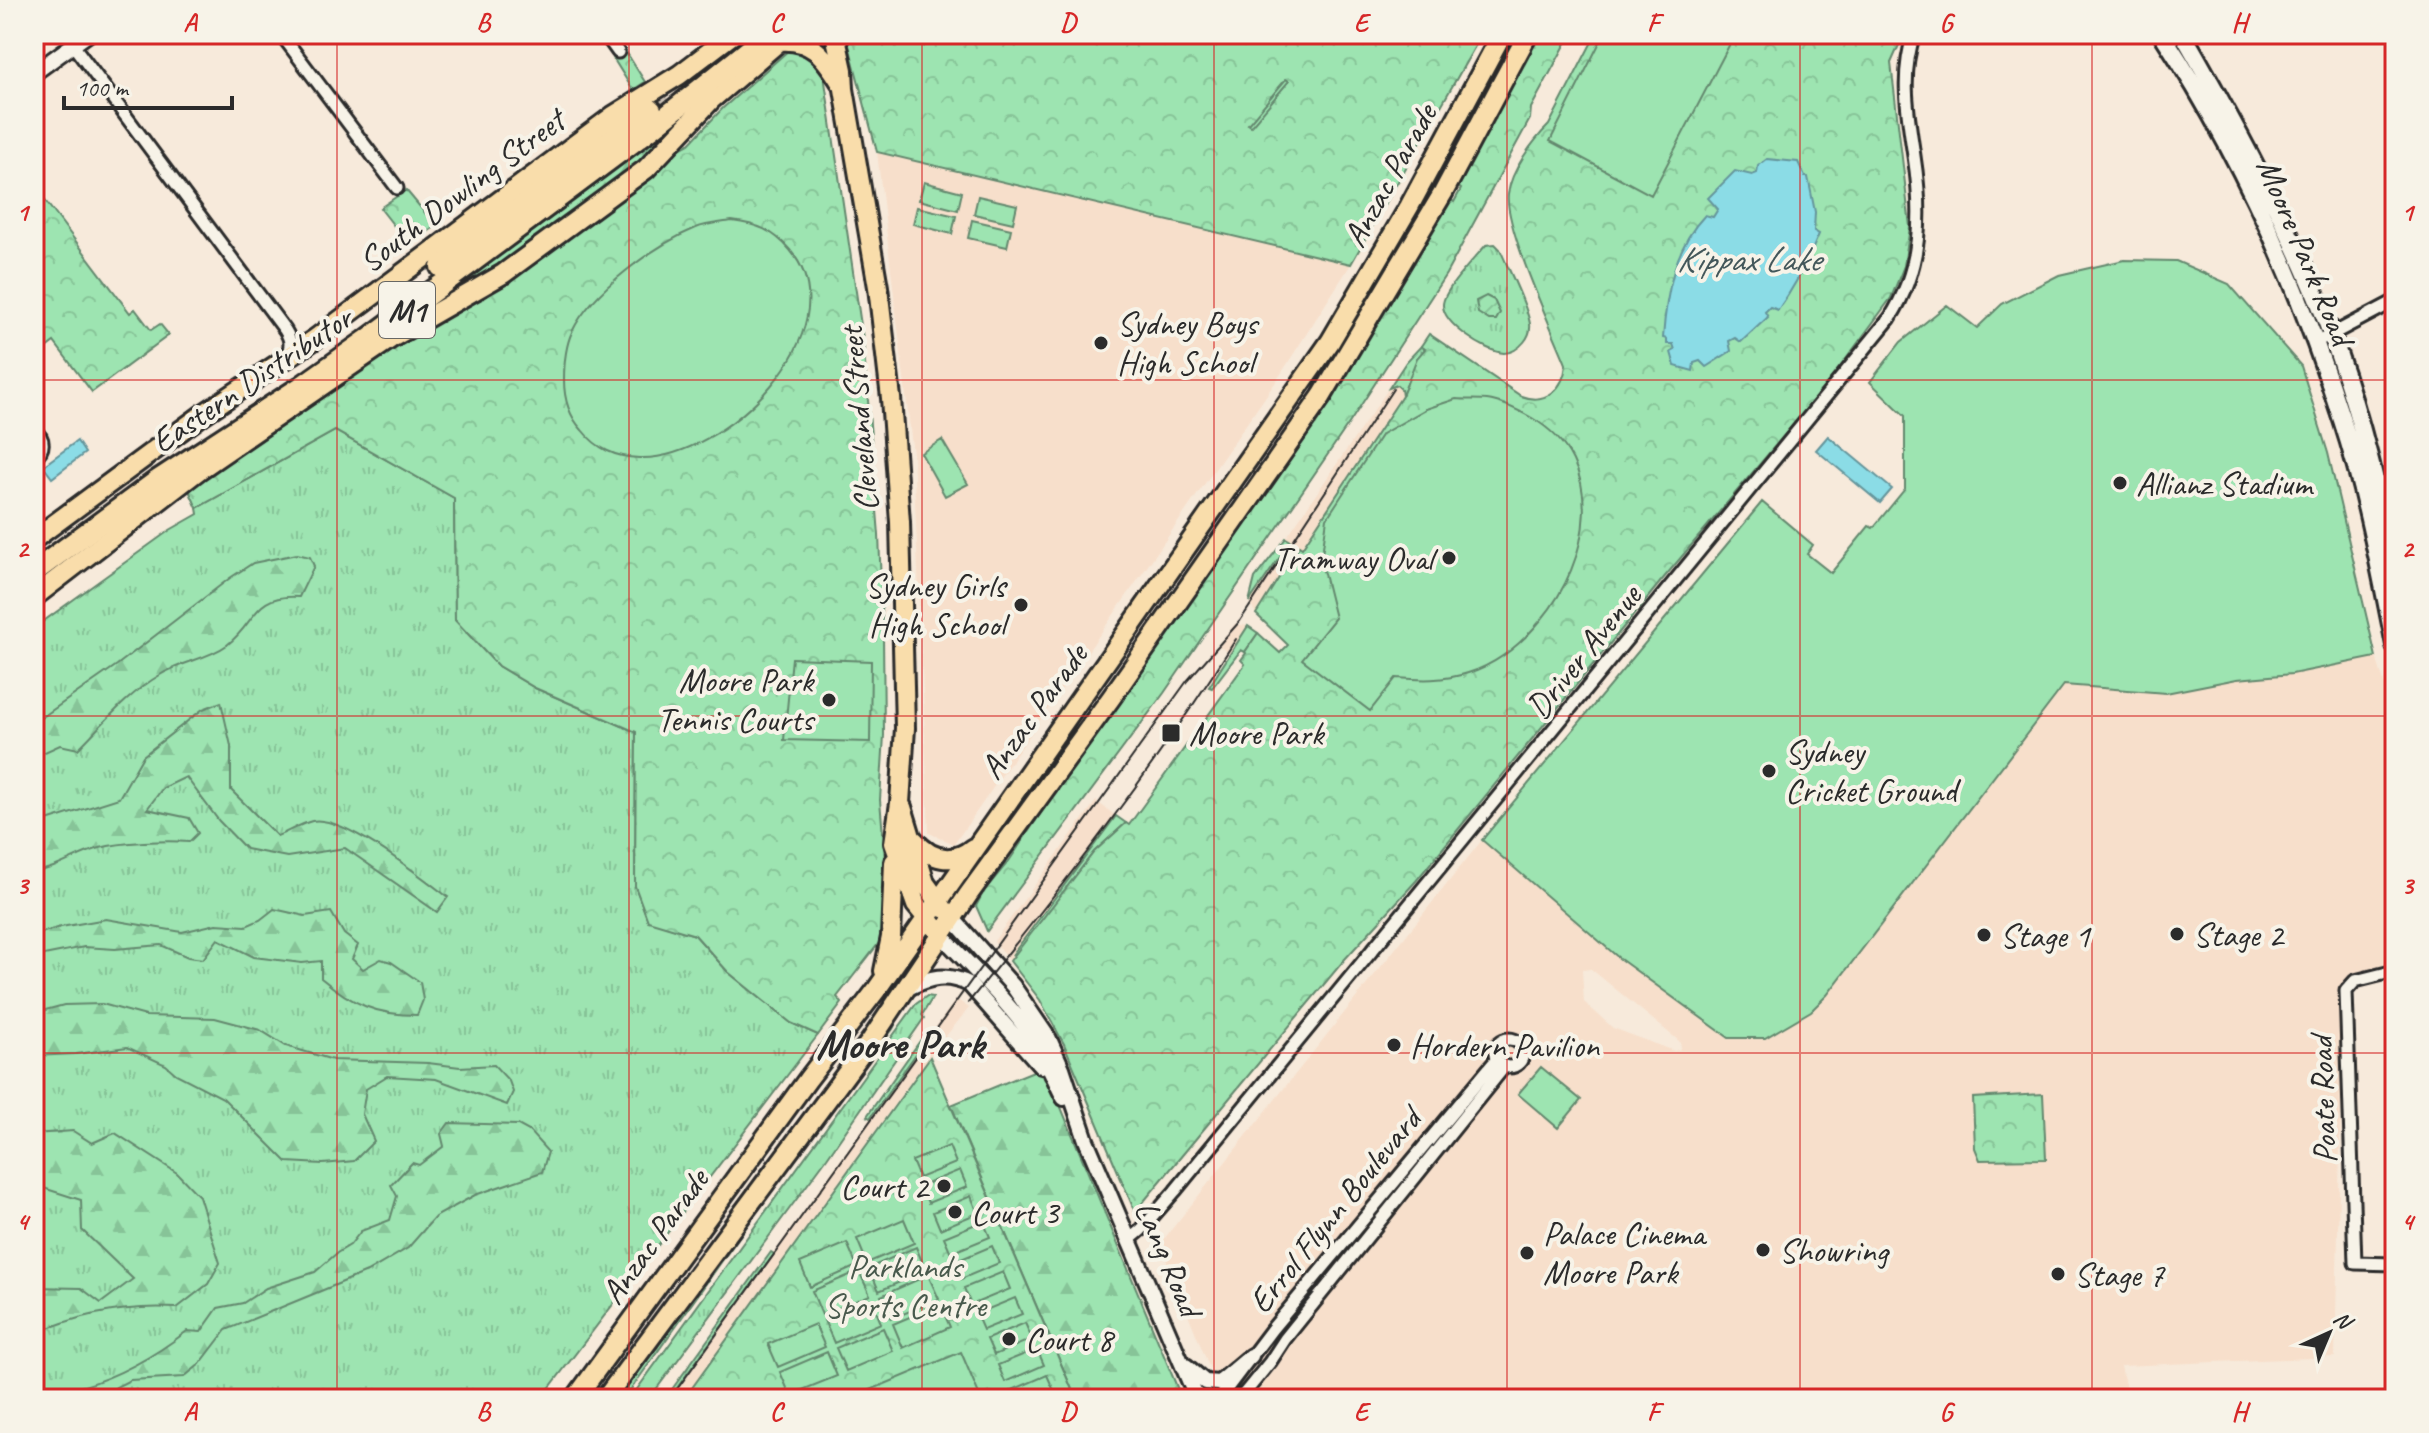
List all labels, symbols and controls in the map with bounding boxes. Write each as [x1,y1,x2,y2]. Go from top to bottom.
text: A [183,6,198,39]
text: B [476,6,492,39]
text: C [770,6,786,39]
text: D [1060,6,1078,39]
text: E [1354,6,1372,39]
text: F [1647,6,1665,39]
text: G [1940,6,1956,39]
text: H [2232,6,2252,39]
scale bar [64,60,232,110]
text: 100 m [76,73,130,103]
street label: Anzac Parade [1333,94,1448,254]
street label: South Dowling Street [350,96,577,282]
street label: Moore Park Road [2247,152,2366,355]
text: 1 [16,196,31,229]
text: 1 [2401,196,2416,229]
water label: Kippax Lake [1676,236,1825,282]
road number: M1 [379,282,435,338]
street label: Eastern Distributor [143,294,363,462]
place label: Sydney Boys High School [1117,302,1260,384]
street label: Cleveland Street [829,321,888,513]
marker: Sydney Boys High School [1092,334,1110,352]
place label: Allianz Stadium [2136,462,2315,505]
marker: Allianz Stadium [2111,474,2129,492]
text: 2 [16,532,30,565]
text: 2 [2401,532,2415,565]
place label: Tramway Oval [1274,537,1439,580]
marker: Tramway Oval [1440,549,1458,567]
place label: Sydney Girls High School [865,564,1011,646]
street label: Driver Avenue [1516,574,1652,727]
marker: Sydney Girls High School [1012,596,1030,614]
street label: Anzac Parade [970,633,1099,787]
place label: Moore Park Tennis Courts [657,659,816,741]
marker: Moore Park Tennis Courts [820,691,838,709]
place label: Moore Park [1189,712,1326,755]
marker: Moore Park [1160,722,1182,744]
place label: Sydney Cricket Ground [1785,730,1961,812]
marker: Sydney Cricket Ground [1760,762,1778,780]
text: 3 [16,869,30,902]
text: 3 [2401,869,2415,902]
place label: Stage 2 [2193,913,2286,956]
place label: Stage 1 [2000,914,2092,957]
marker: Stage 2 [2168,925,2186,943]
marker: Stage 1 [1975,926,1993,944]
district label: Moore Park [816,1018,987,1071]
place label: Hordern Pavilion [1410,1024,1601,1067]
street label: Poate Road [2299,1030,2346,1164]
marker: Hordern Pavilion [1385,1036,1403,1054]
street label: Errol Flynn Boulevard [1239,1095,1434,1321]
street label: Anzac Parade [591,1158,720,1312]
place label: Court 2 [840,1165,931,1208]
marker: Court 2 [935,1177,953,1195]
place label: Court 3 [971,1191,1061,1234]
street label: Lang Road [1125,1194,1214,1327]
marker: Court 3 [946,1203,964,1221]
text: 4 [16,1205,31,1238]
text: 4 [2401,1205,2416,1238]
place label: Palace Cinema Moore Park [1543,1212,1708,1294]
place label: Showring [1779,1229,1890,1272]
marker: Showring [1754,1241,1772,1259]
marker: Palace Cinema Moore Park [1518,1244,1536,1262]
park label: Parklands Sports Centre [824,1245,988,1327]
place label: Stage 7 [2074,1253,2166,1296]
marker: Stage 7 [2049,1265,2067,1283]
north arrow [2289,1293,2369,1373]
text: N [2328,1305,2359,1336]
place label: Court 8 [1025,1318,1116,1361]
marker: Court 8 [1000,1330,1018,1348]
text: A [183,1395,198,1428]
text: B [476,1395,492,1428]
text: C [770,1395,786,1428]
text: D [1060,1395,1078,1428]
text: E [1354,1395,1372,1428]
text: F [1647,1395,1665,1428]
text: G [1940,1395,1956,1428]
text: H [2232,1395,2252,1428]

